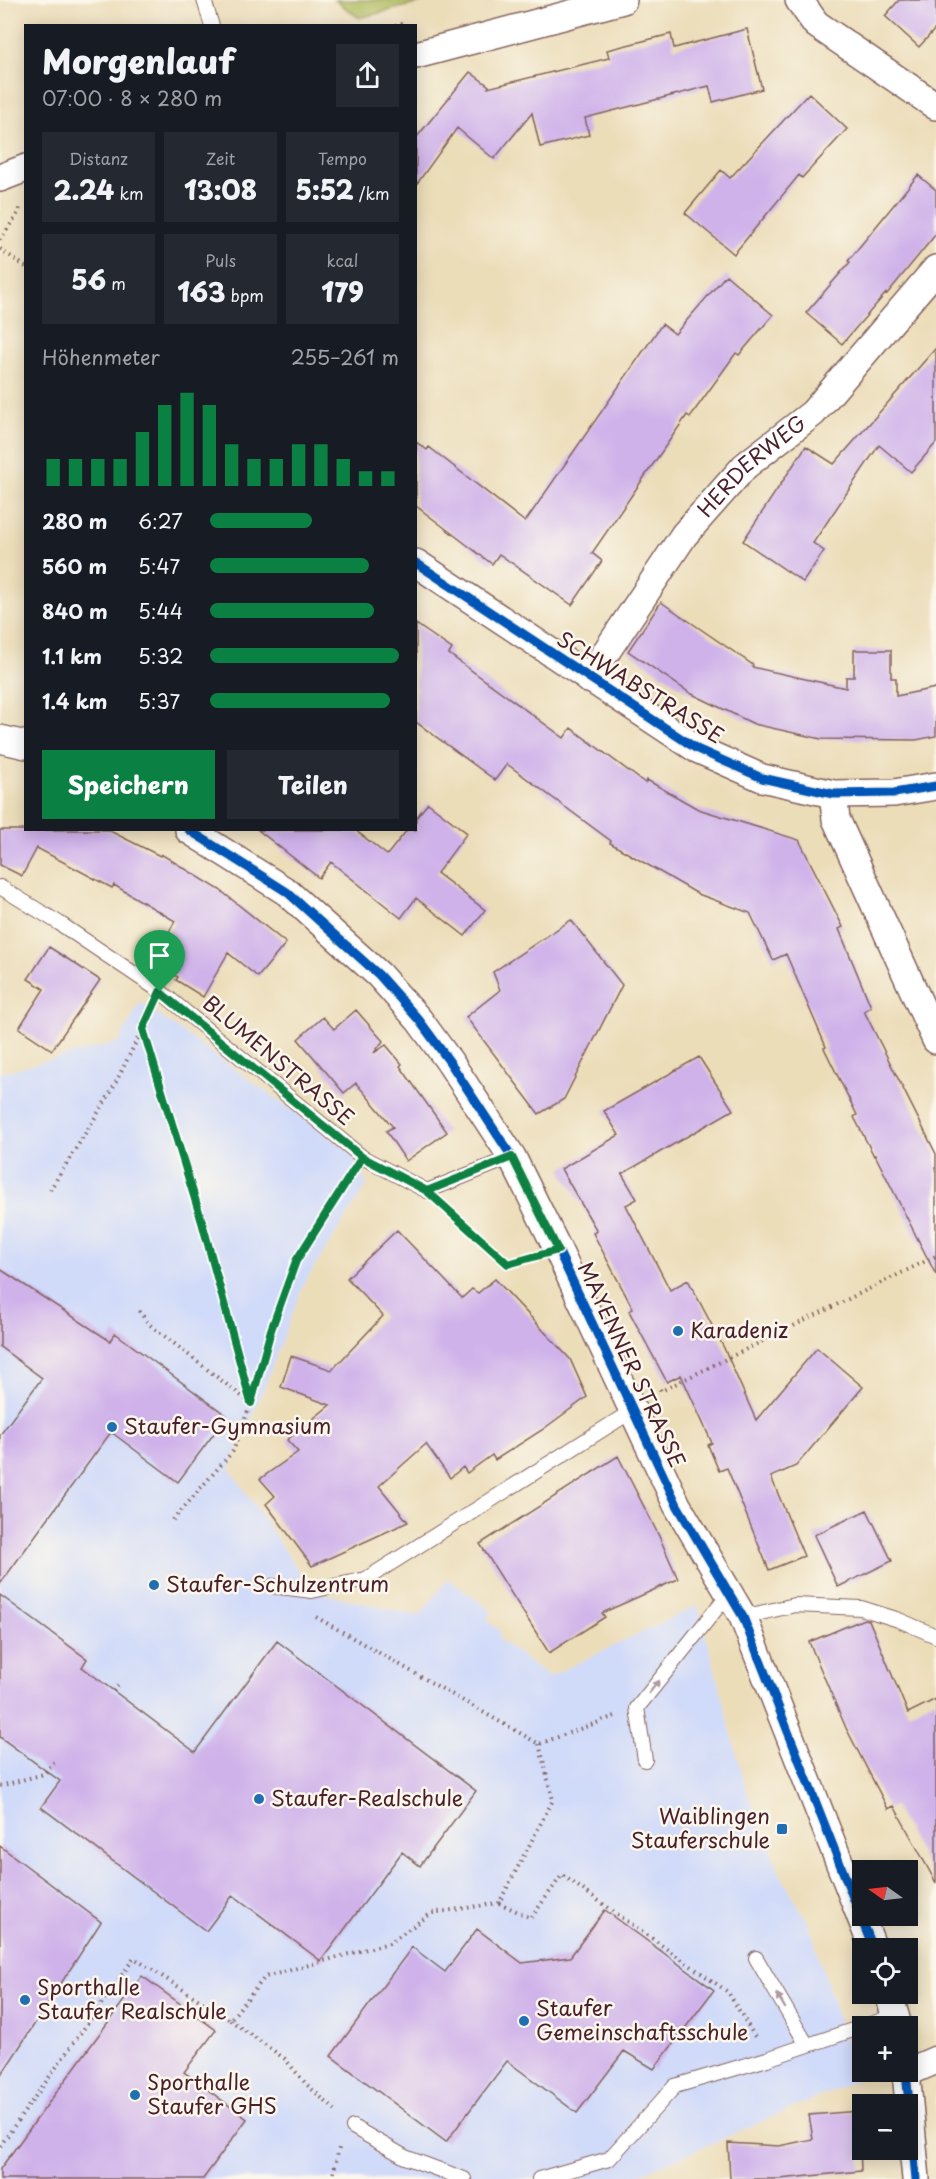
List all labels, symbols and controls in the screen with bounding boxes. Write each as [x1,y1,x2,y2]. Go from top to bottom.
text: Morgenlauf [42,35,235,85]
button: share [336,44,399,107]
text: 07:00 · 8 × 280 m [42,83,222,113]
text: Distanz [69,146,128,170]
text: Zeit [206,146,235,170]
text: Tempo [318,146,367,170]
text: 2.24 [53,170,114,209]
text: 13:08 [184,170,257,209]
text: 5:52 [296,170,354,209]
text: km [114,181,144,205]
text: /km [354,181,389,205]
text: Puls [205,248,236,272]
text: kcal [327,248,358,272]
text: 56 [71,260,106,299]
text: m [106,271,126,295]
text: 163 [177,272,226,311]
text: 179 [321,272,364,311]
text: bpm [226,283,264,307]
text: Höhenmeter [42,342,160,372]
text: 255–261 m [291,342,399,372]
street label: HERDERWEG [689,406,812,524]
text: 280 m [42,506,107,536]
text: 6:27 [138,506,183,536]
text: 560 m [42,551,107,581]
text: 5:47 [138,551,180,581]
text: 840 m [42,596,108,626]
text: 5:44 [138,596,183,626]
street label: SCHWABSTRASSE [551,622,731,751]
text: 1.1 km [42,641,102,671]
text: 5:32 [138,641,183,671]
text: 1.4 km [42,686,108,716]
text: 5:37 [138,686,180,716]
button: Speichern [42,750,215,819]
button: Teilen [227,750,399,819]
pin [134,930,185,992]
icon: arrive [143,939,176,972]
street label: BLUMENSTRASSE [197,987,362,1132]
street label: MAYENNER STRASSE [571,1256,695,1472]
place label: Karadeniz [690,1313,788,1345]
marker: Karadeniz [671,1324,685,1338]
place label: Staufer-Gymnasium [124,1409,331,1441]
marker: Staufer-Gymnasium [105,1420,119,1434]
place label: Staufer-Schulzentrum [166,1567,389,1599]
marker: Staufer-Schulzentrum [147,1578,161,1592]
one-way arrow [648,1679,661,1695]
place label: Staufer-Realschule [271,1781,463,1813]
marker: Staufer-Realschule [252,1792,266,1806]
place label: Waiblingen Stauferschule [631,1799,770,1855]
marker: Waiblingen Stauferschule [775,1822,789,1836]
north arrow [852,1860,918,1926]
map controls [852,1860,918,2160]
button: locate [852,1938,918,2004]
place label: Sporthalle Staufer Realschule [37,1970,227,2026]
place label: Staufer Gemeinschaftsschule [536,1991,749,2047]
marker: Sporthalle Staufer Realschule [18,1993,32,2007]
one-way arrow [776,1993,787,2009]
marker: Staufer Gemeinschaftsschule [517,2014,531,2028]
button: + [852,2016,918,2082]
place label: Sporthalle Staufer GHS [147,2065,277,2121]
marker: Sporthalle Staufer GHS [128,2088,142,2102]
button: − [852,2094,918,2160]

